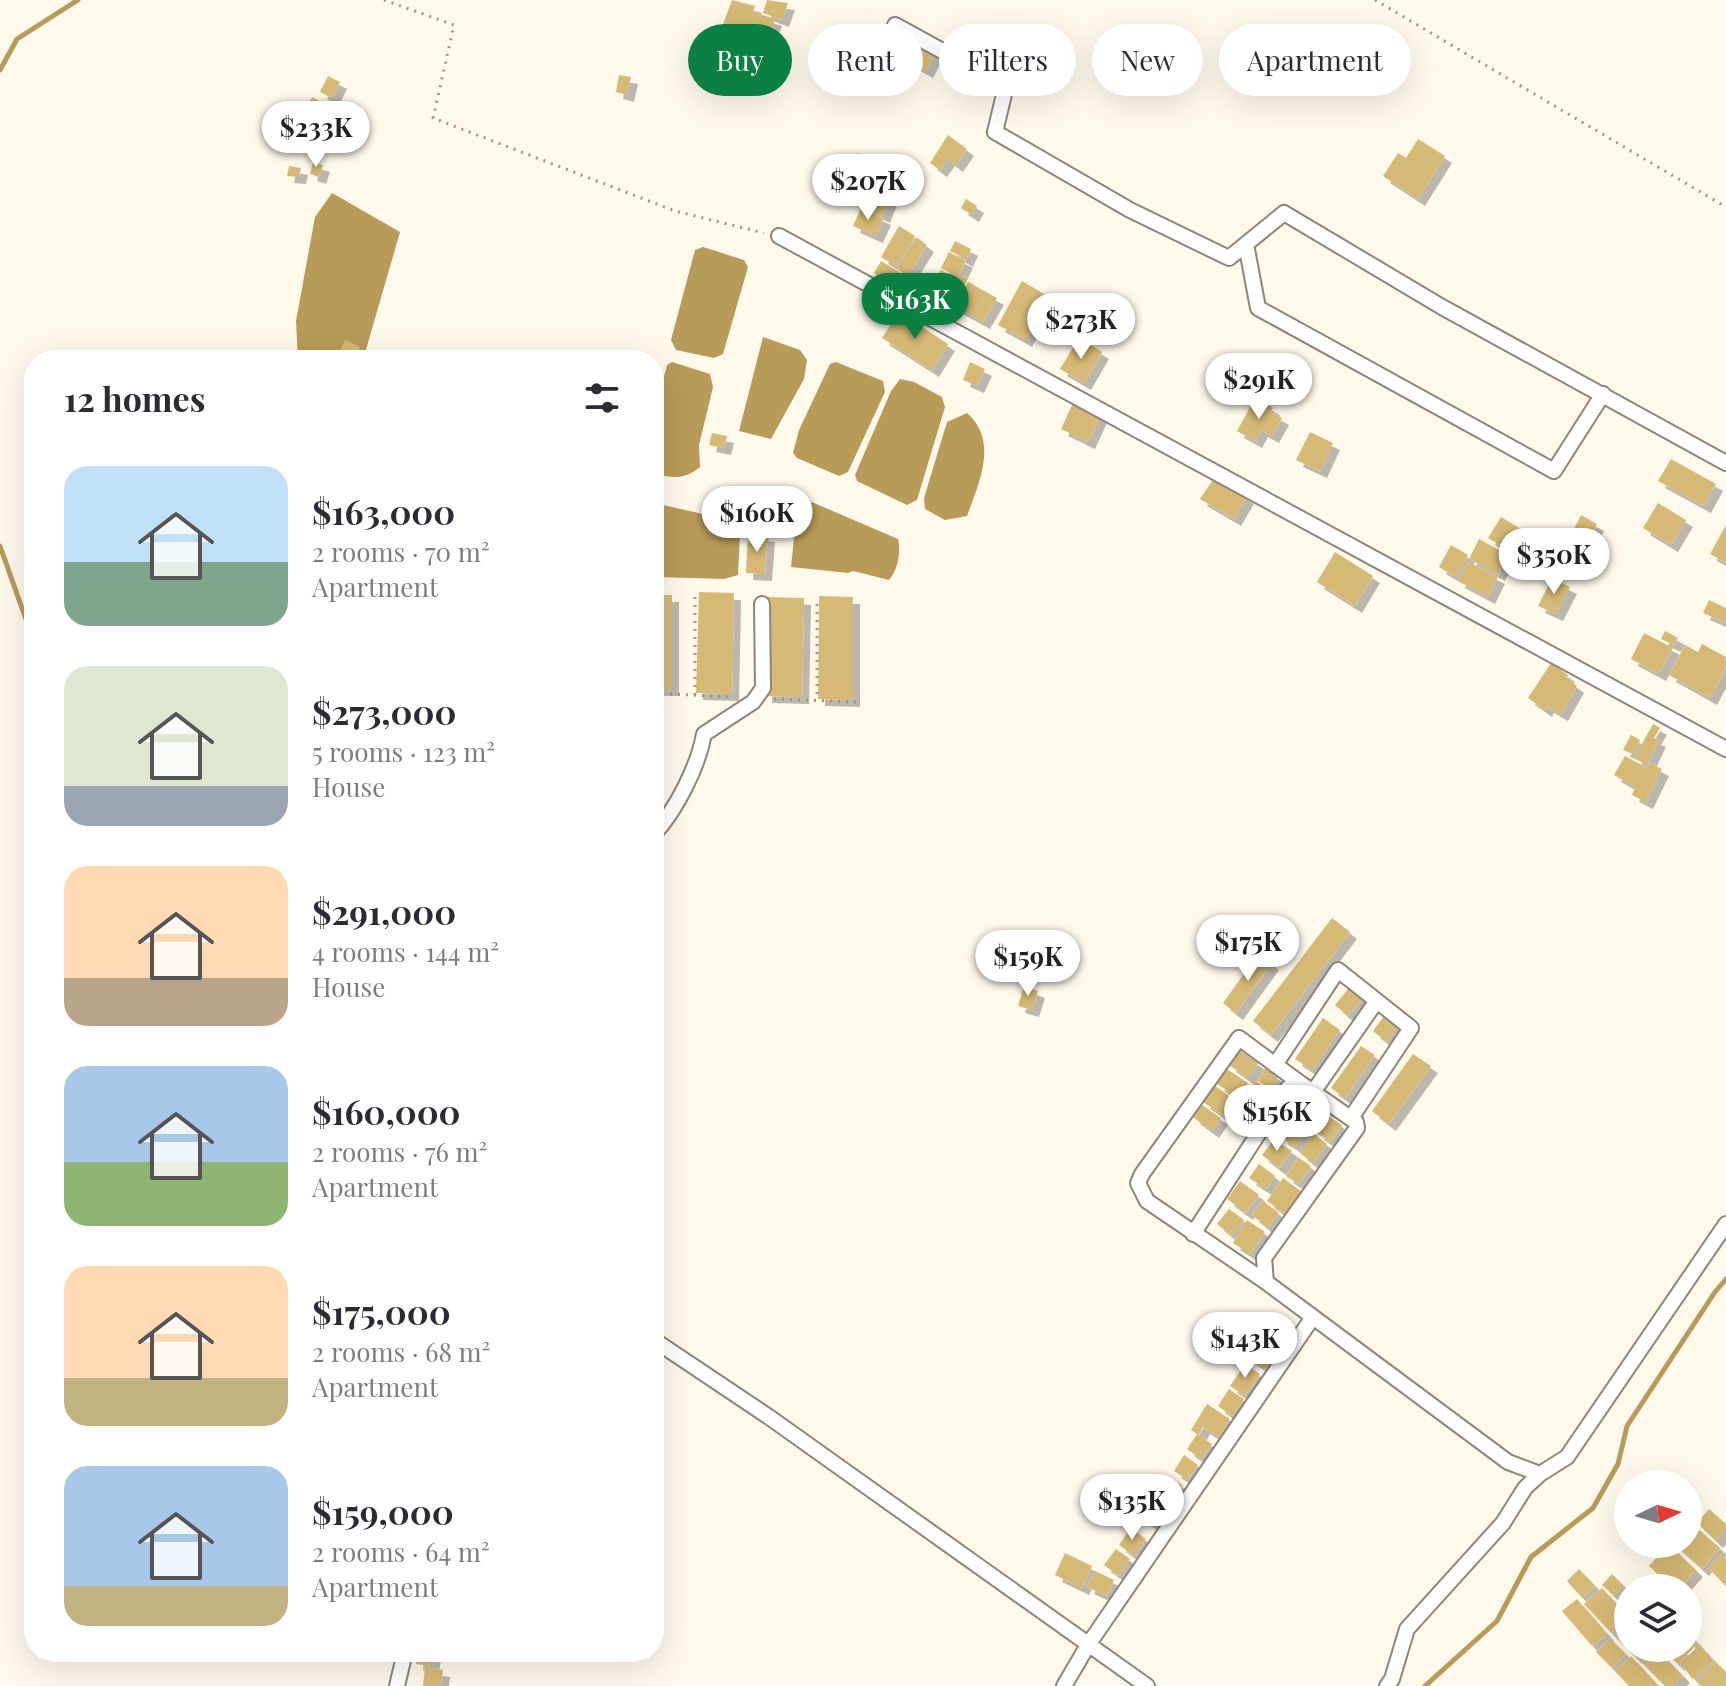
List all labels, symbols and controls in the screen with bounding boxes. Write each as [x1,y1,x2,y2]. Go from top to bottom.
chip: Buy [688,24,792,96]
chip: Rent [808,24,923,96]
chip: Filters [939,24,1076,96]
chip: New [1092,24,1203,96]
chip: Apartment [1219,24,1411,96]
pin: $233K [260,101,372,169]
text: $233K [280,109,352,144]
pin: $207K [812,154,924,222]
text: $207K [830,162,906,197]
pin: $163K [859,273,971,341]
text: $163K [880,281,950,316]
pin: $273K [1025,293,1137,361]
text: $273K [1045,301,1117,336]
pin: $291K [1203,353,1315,421]
text: $291K [1223,361,1295,396]
text: 12 homes [64,375,205,421]
icon: filters [580,376,624,420]
pin: $160K [701,486,813,554]
text: $163,000 [312,488,455,534]
text: $160K [720,494,794,529]
icon: home [128,498,224,594]
pin: $350K [1498,528,1610,596]
text: 2 rooms · 70 m² [312,534,490,569]
text: $350K [1517,536,1591,571]
text: Apartment [312,569,438,604]
text: $273,000 [312,688,456,734]
icon: home [128,698,224,794]
text: 5 rooms · 123 m² [312,734,495,769]
text: House [312,769,385,804]
text: $291,000 [312,888,456,934]
icon: home [128,898,224,994]
pin: $175K [1192,915,1304,983]
text: $175K [1214,923,1282,958]
pin: $159K [972,930,1084,998]
text: 4 rooms · 144 m² [312,934,499,969]
text: $159K [993,938,1063,973]
text: House [312,969,385,1004]
pin: $156K [1221,1085,1333,1153]
text: $160,000 [312,1088,461,1134]
text: $156K [1242,1093,1312,1128]
icon: home [128,1098,224,1194]
text: 2 rooms · 76 m² [312,1134,487,1169]
text: Apartment [312,1169,438,1204]
text: $175,000 [312,1288,451,1334]
icon: home [128,1298,224,1394]
pin: $143K [1189,1312,1301,1380]
text: $143K [1210,1320,1280,1355]
text: 2 rooms · 68 m² [312,1334,490,1369]
text: Apartment [312,1369,438,1404]
north arrow [1614,1470,1702,1558]
map controls [1614,1470,1702,1662]
pin: $135K [1076,1474,1188,1542]
text: $135K [1098,1482,1166,1517]
text: $159,000 [312,1488,454,1534]
icon: home [128,1498,224,1594]
text: 2 rooms · 64 m² [312,1534,490,1569]
text: Apartment [312,1569,438,1604]
button: layers [1614,1574,1702,1662]

